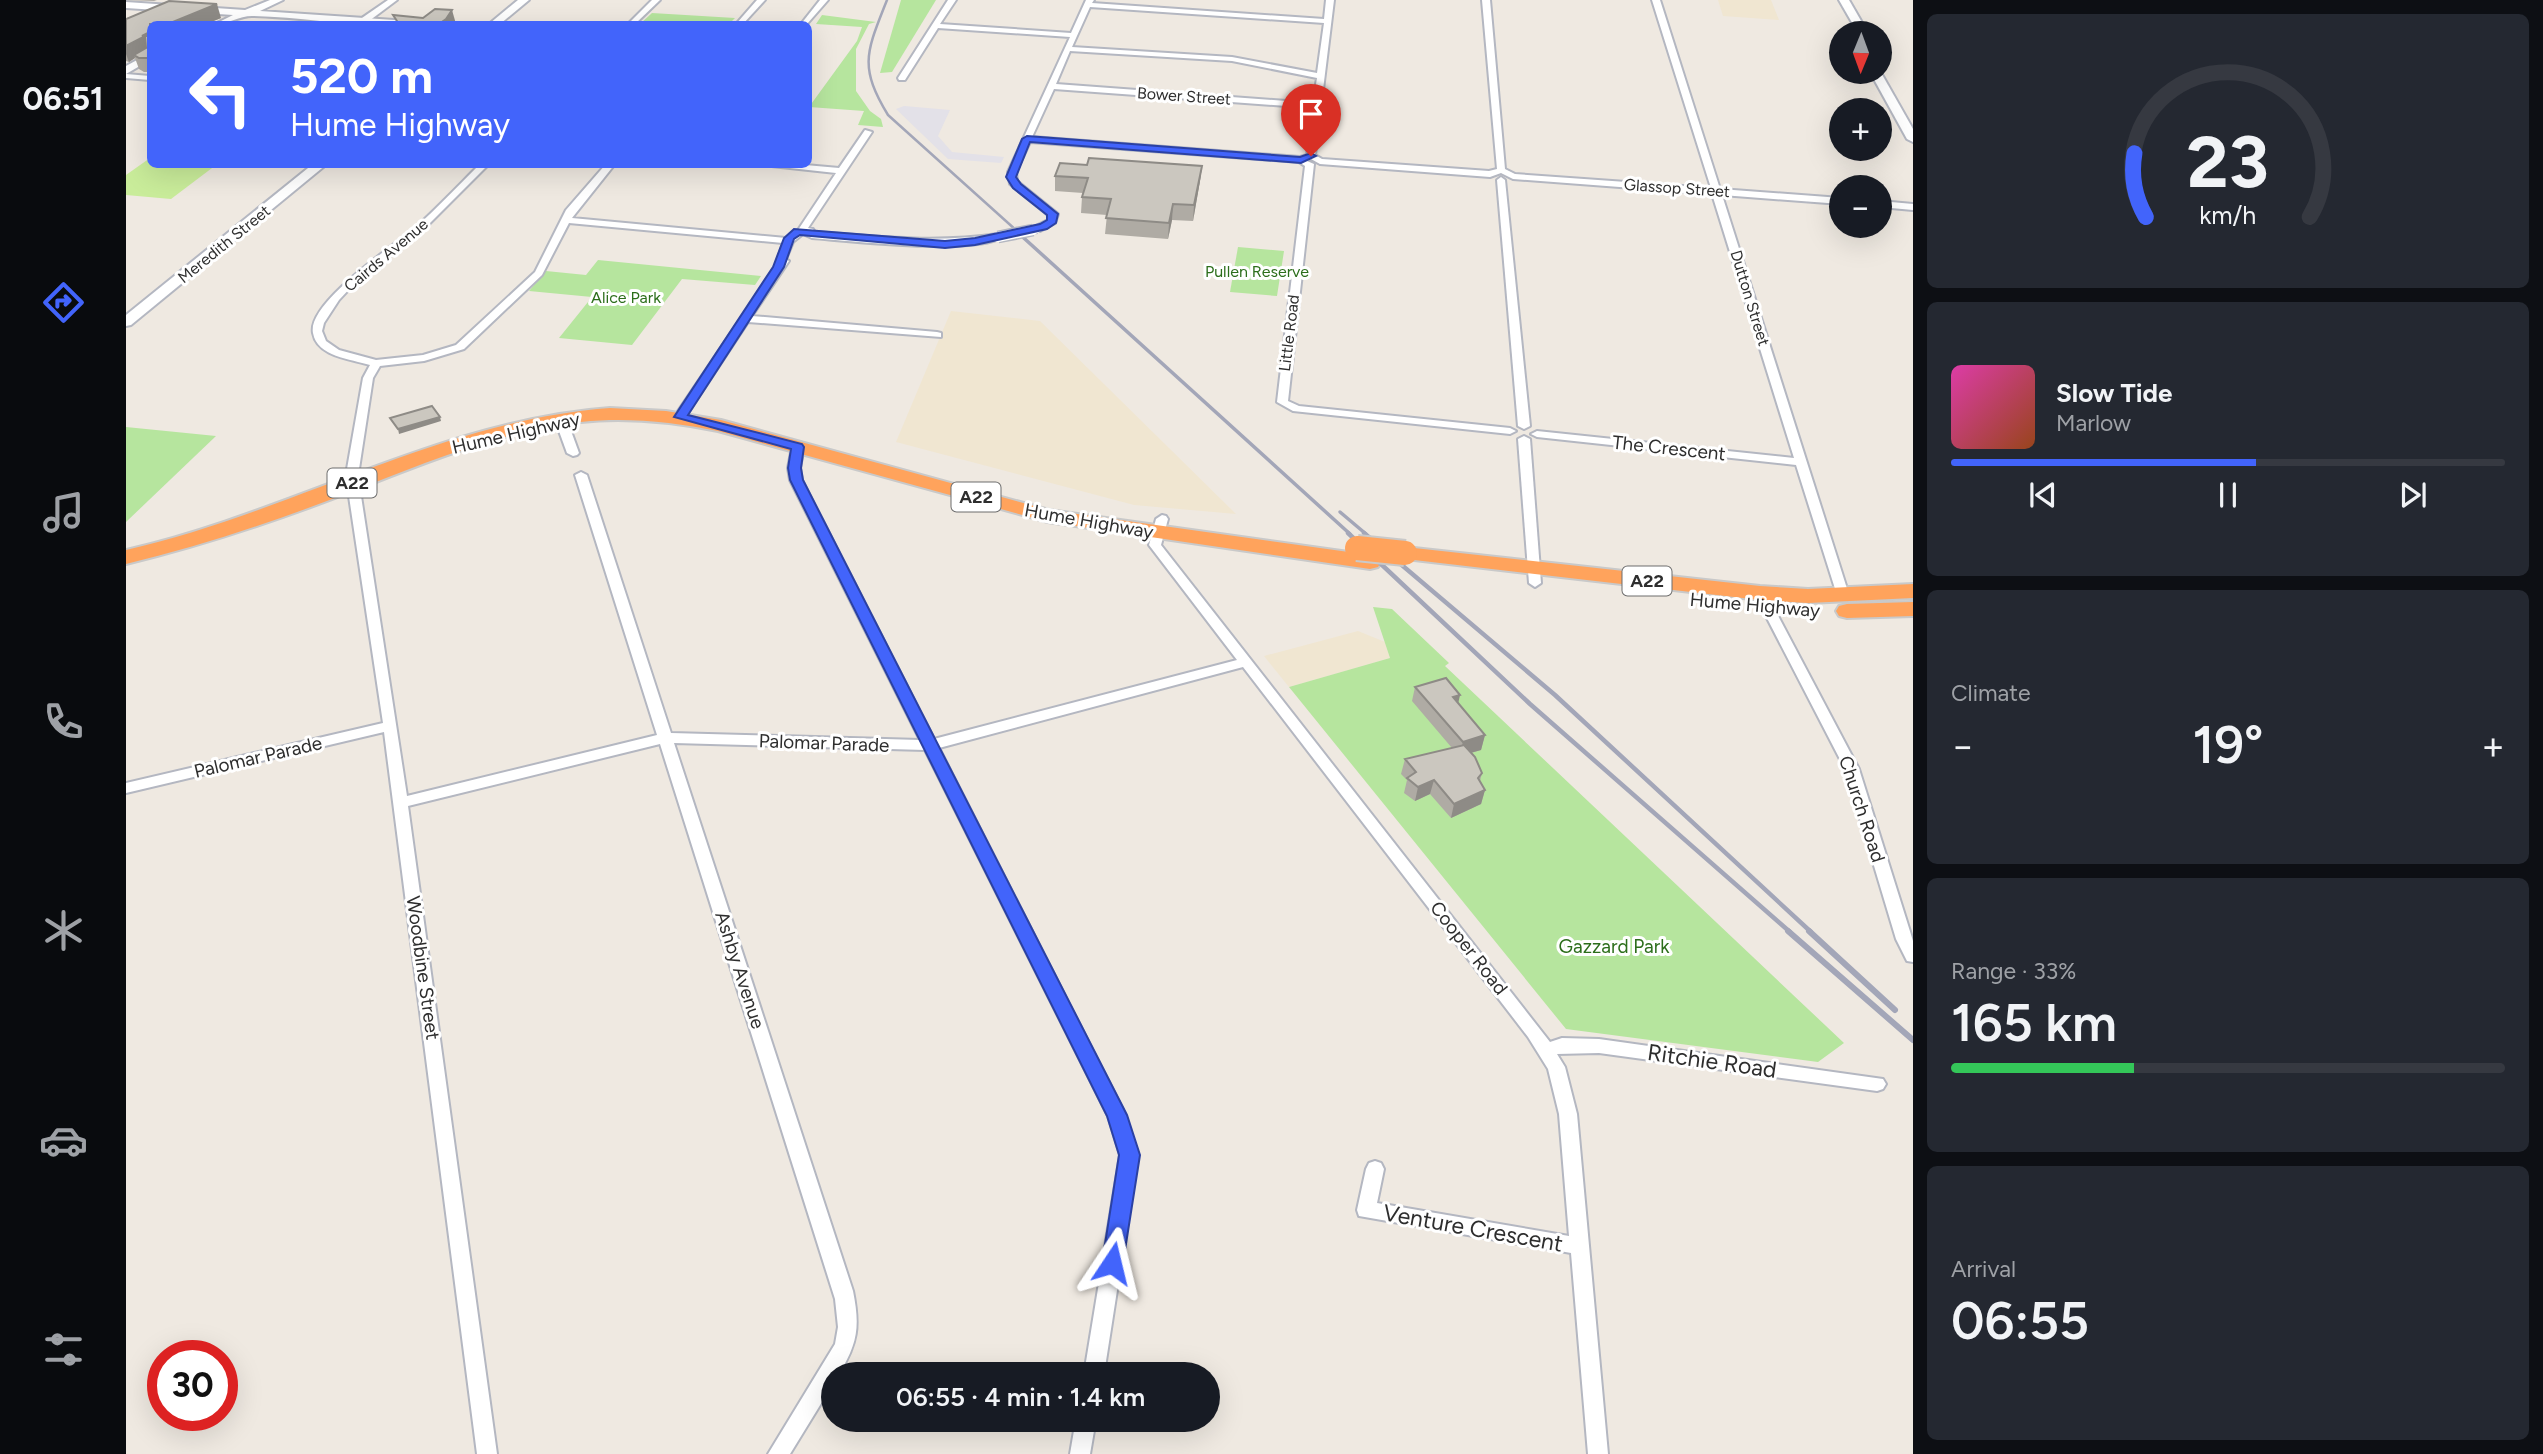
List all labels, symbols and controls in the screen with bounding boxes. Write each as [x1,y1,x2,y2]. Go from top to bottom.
north arrow [1829,21,1892,84]
map controls [1829,21,1892,238]
text: 520 m [290,46,433,105]
icon: left [175,49,266,140]
text: 06:51 [22,80,104,118]
street label: Bower Street [1136,83,1232,109]
pin [1281,84,1341,156]
icon: arrive [1292,95,1330,133]
button: + [1829,98,1892,161]
text: Hume Highway [290,106,510,144]
text: 23 [2187,118,2269,205]
street label: Glassop Street [1623,175,1731,201]
button: − [1829,175,1892,238]
text: km/h [2199,200,2257,230]
street label: Meredith Street [174,201,274,287]
street label: Cairds Avenue [340,214,432,296]
street label: Dutton Street [1726,248,1774,348]
park label: Pullen Reserve [1205,262,1309,281]
icon: directions [39,278,88,327]
park label: Alice Park [591,288,661,307]
street label: Little Road [1275,294,1303,372]
text: Slow Tide [2056,377,2172,409]
street label: Hume Highway [450,407,582,459]
text: Marlow [2056,409,2131,437]
street label: The Crescent [1611,431,1727,465]
road number: A22 [328,468,376,498]
icon: previous [2024,476,2062,514]
icon: pause [2209,476,2247,514]
icon: next [2394,476,2432,514]
road number: A22 [952,482,1000,512]
icon: music [39,488,88,537]
street label: Hume Highway [1023,498,1155,544]
road number: A22 [1622,566,1672,596]
street label: Hume Highway [1689,588,1821,622]
text: Climate [1951,679,2030,707]
icon: phone [39,697,88,746]
text: 19° [2192,714,2264,776]
text: − [1951,723,1975,769]
text: + [2481,723,2505,769]
street label: Palomar Parade [758,729,890,757]
street label: Palomar Parade [192,731,324,783]
street label: Church Road [1834,753,1890,865]
street label: Woodbine Street [402,895,444,1041]
street label: Cooper Road [1425,897,1513,999]
icon: climate [39,906,88,955]
street label: Ashby Avenue [710,908,770,1032]
park label: Gazzard Park [1559,935,1670,958]
text: Range · 33% [1951,957,2076,985]
text: 165 km [1951,992,2117,1054]
street label: Ritchie Road [1646,1038,1778,1084]
icon: car [39,1116,88,1165]
street label: Venture Crescent [1381,1198,1565,1258]
position arrow [1075,1226,1149,1300]
text: Arrival [1951,1255,2016,1283]
text: 06:55 [1951,1290,2089,1352]
icon: filters [39,1325,88,1374]
speed limit sign: 30 [147,1340,238,1431]
text: 06:55 · 4 min · 1.4 km [896,1381,1145,1413]

